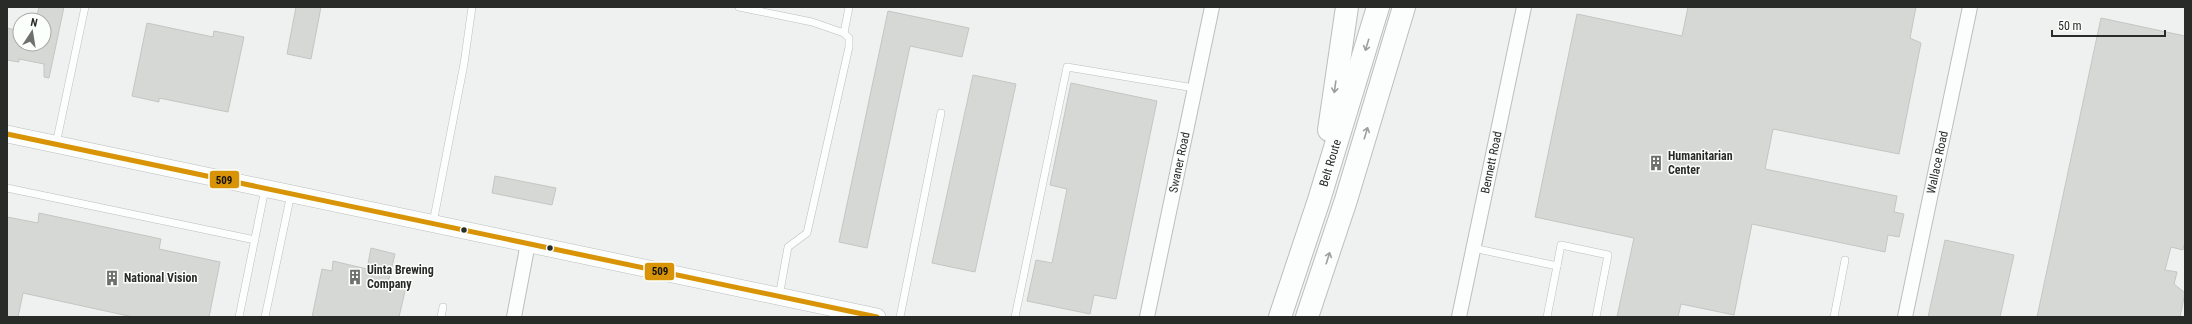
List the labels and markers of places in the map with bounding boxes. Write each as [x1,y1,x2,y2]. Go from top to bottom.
place label: Humanitarian Center [1668,149,1733,177]
building icon: Humanitarian Center [1647,154,1665,172]
unlabelled marker [459,225,469,235]
unlabelled marker [545,243,555,253]
place label: Uinta Brewing Company [367,263,434,291]
building icon: Uinta Brewing Company [346,268,364,286]
building icon: National Vision [103,269,121,287]
place label: National Vision [124,271,197,285]

